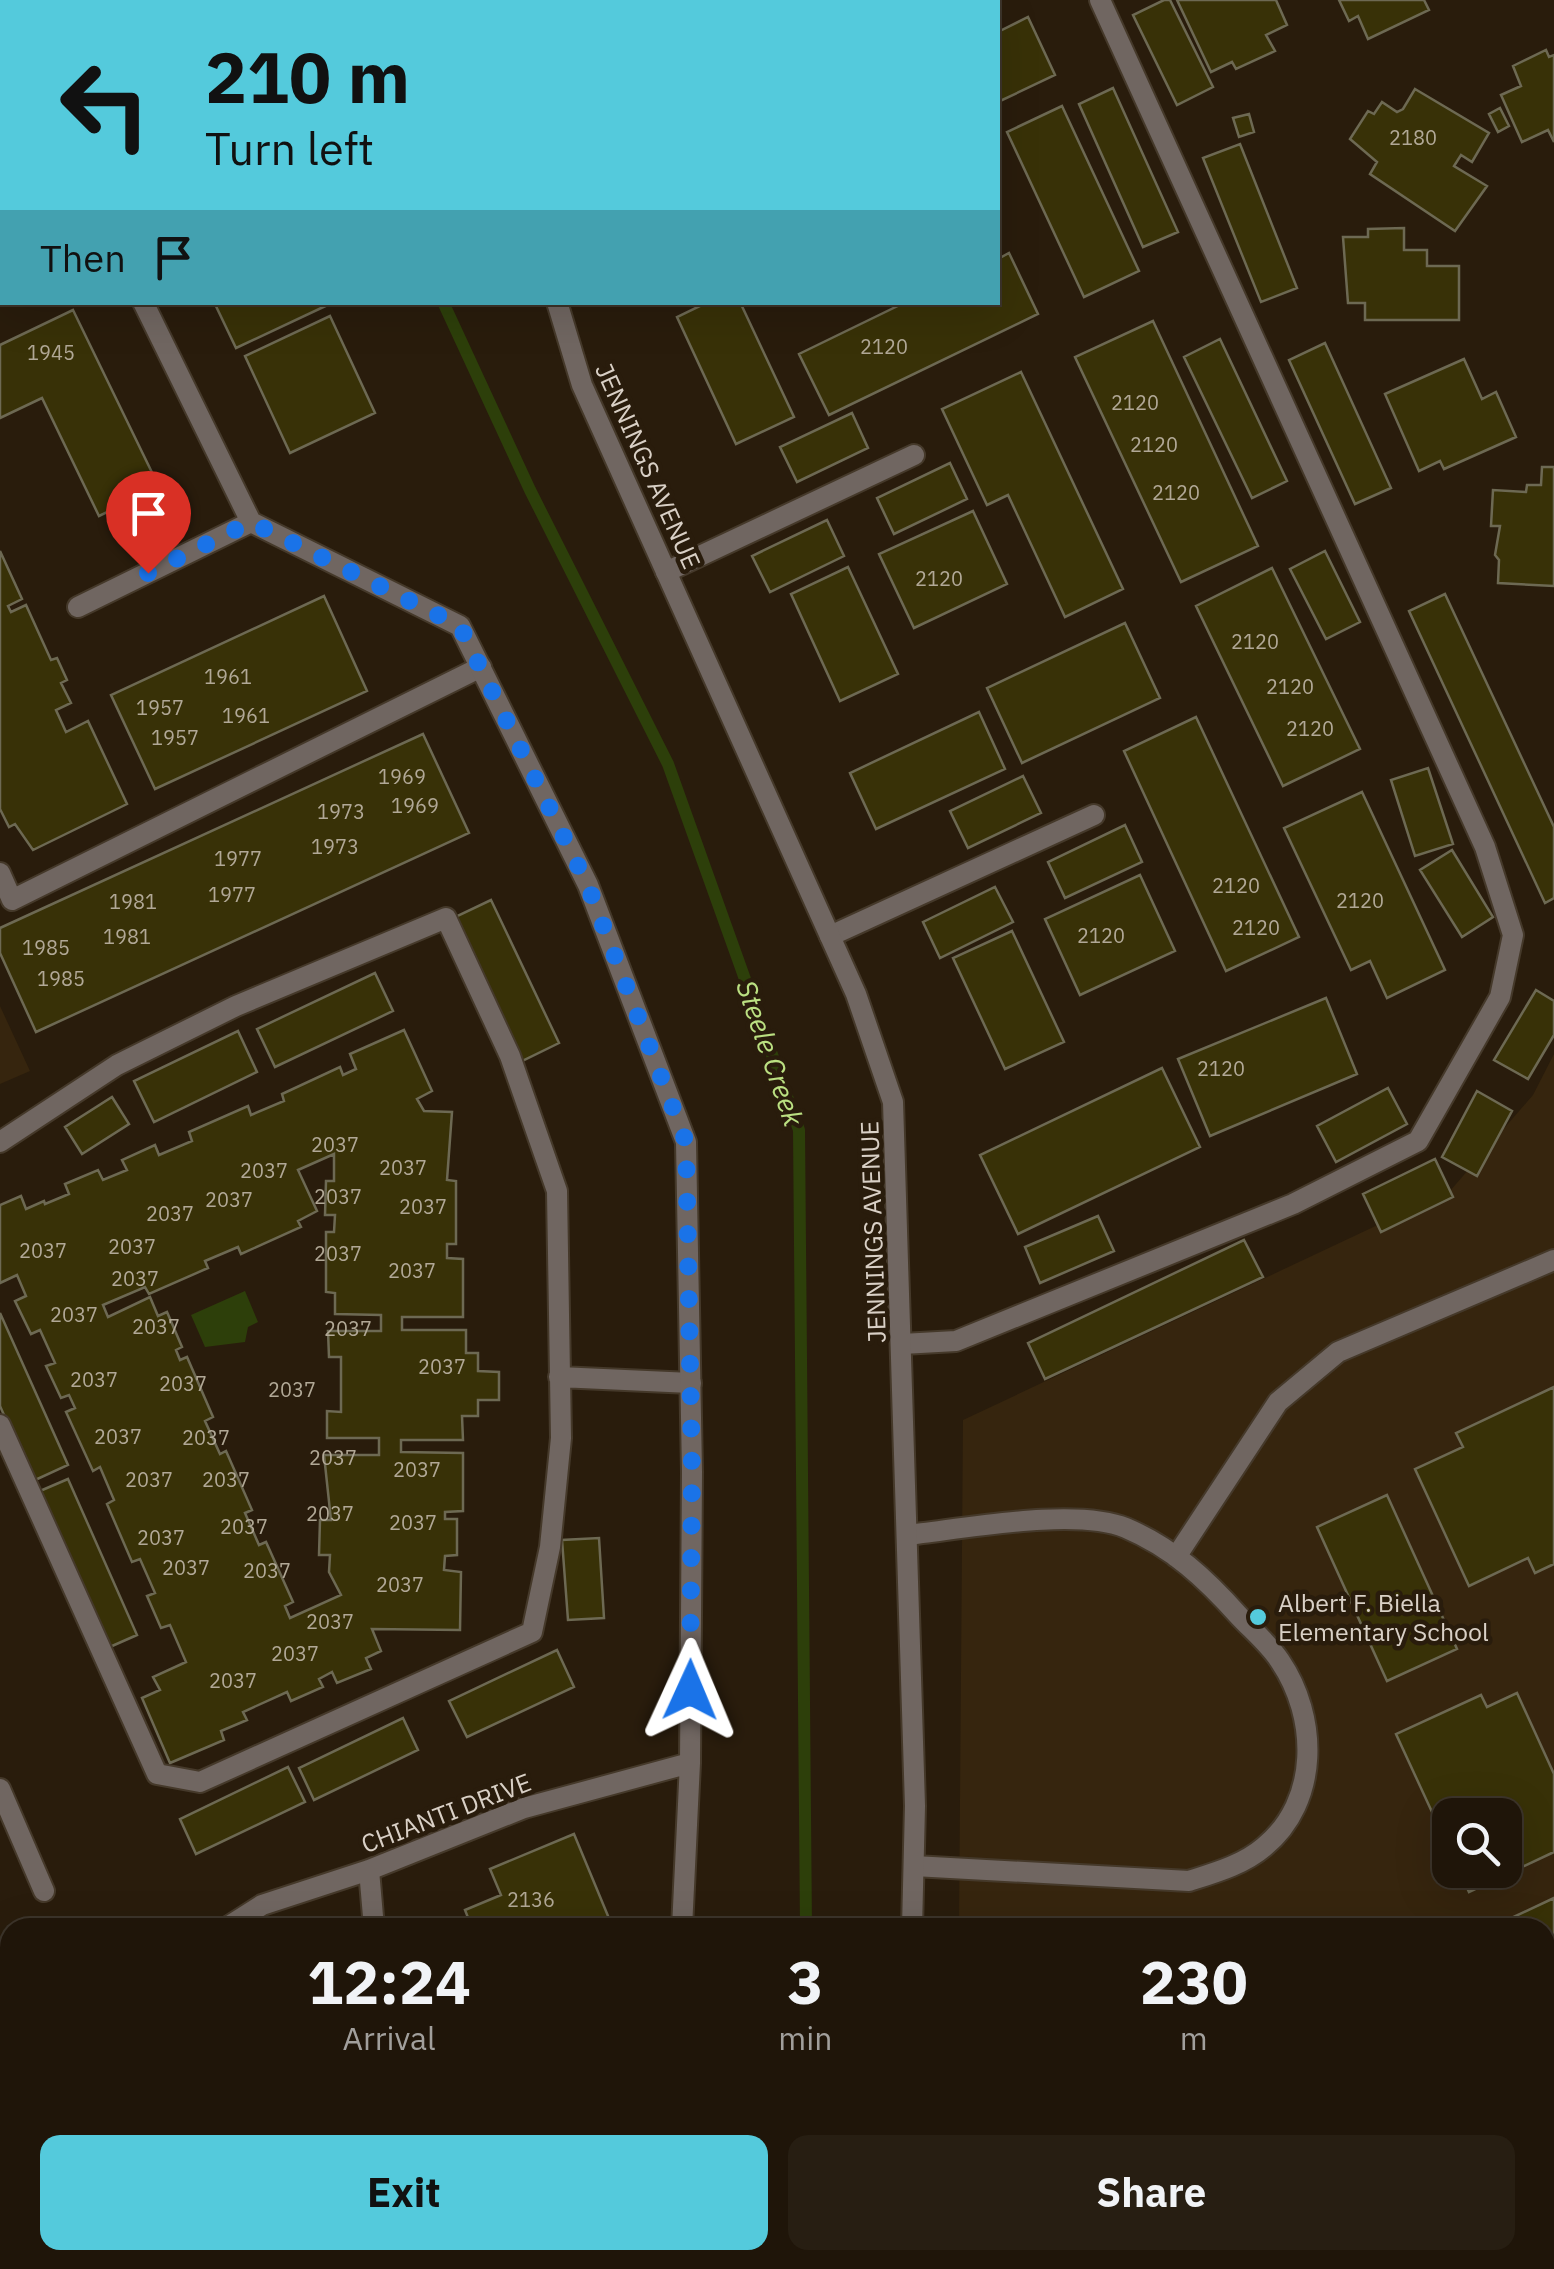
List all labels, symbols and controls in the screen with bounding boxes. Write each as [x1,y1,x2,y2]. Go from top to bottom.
text: 210 m [205,31,410,122]
icon: left [40,40,170,170]
text: Turn left [205,119,374,177]
house number: 2180 [1389,124,1437,151]
icon: arrive [146,230,201,285]
text: Then [40,233,126,282]
house number: 2120 [860,333,908,360]
house number: 1945 [27,339,75,366]
street label: JENNINGS AVENUE [588,358,709,574]
house number: 2120 [1111,389,1159,416]
house number: 2120 [1130,431,1178,458]
pin [106,471,191,574]
house number: 2120 [1152,479,1200,506]
icon: arrive [121,486,176,541]
house number: 2120 [915,565,963,592]
house number: 2120 [1231,628,1279,655]
house number: 1961 [204,663,252,690]
house number: 2120 [1266,673,1314,700]
house number: 1957 [136,694,184,721]
house number: 1961 [222,702,270,729]
house number: 2120 [1286,715,1334,742]
house number: 1957 [151,724,199,751]
house number: 1969 [378,763,426,790]
house number: 1969 [391,792,439,819]
house number: 1973 [317,798,365,825]
house number: 1973 [311,833,359,860]
house number: 1977 [214,845,262,872]
house number: 2120 [1212,872,1260,899]
house number: 1977 [208,881,256,908]
house number: 2120 [1336,887,1384,914]
house number: 1981 [109,888,157,915]
house number: 2120 [1232,914,1280,941]
house number: 2120 [1077,922,1125,949]
house number: 1981 [103,923,151,950]
house number: 1985 [22,934,70,961]
house number: 1985 [37,965,85,992]
water label: Steele Creek [728,975,813,1131]
house number: 2120 [1197,1055,1245,1082]
street label: JENNINGS AVENUE [852,1120,893,1344]
house number: 2037 [311,1131,359,1158]
house number: 2037 [379,1154,427,1181]
house number: 2037 [240,1157,288,1184]
house number: 2037 [314,1183,362,1210]
house number: 2037 [205,1186,253,1213]
house number: 2037 [399,1193,447,1220]
house number: 2037 [146,1200,194,1227]
house number: 2037 [108,1233,156,1260]
house number: 2037 [19,1237,67,1264]
house number: 2037 [314,1240,362,1267]
house number: 2037 [388,1257,436,1284]
house number: 2037 [111,1265,159,1292]
house number: 2037 [50,1301,98,1328]
house number: 2037 [132,1313,180,1340]
house number: 2037 [324,1315,372,1342]
house number: 2037 [418,1353,466,1380]
house number: 2037 [70,1366,118,1393]
house number: 2037 [159,1370,207,1397]
house number: 2037 [268,1376,316,1403]
house number: 2037 [94,1423,142,1450]
house number: 2037 [182,1424,230,1451]
house number: 2037 [309,1444,357,1471]
house number: 2037 [393,1456,441,1483]
house number: 2037 [125,1466,173,1493]
house number: 2037 [202,1466,250,1493]
house number: 2037 [306,1500,354,1527]
house number: 2037 [389,1509,437,1536]
house number: 2037 [220,1513,268,1540]
house number: 2037 [137,1524,185,1551]
house number: 2037 [162,1554,210,1581]
house number: 2037 [243,1557,291,1584]
house number: 2037 [376,1571,424,1598]
place label: Albert F. Biella Elementary School [1278,1586,1489,1648]
marker: Albert F. Biella Elementary School [1247,1606,1269,1628]
house number: 2037 [306,1608,354,1635]
position arrow [638,1638,742,1742]
house number: 2037 [271,1640,319,1667]
house number: 2037 [209,1667,257,1694]
street label: CHIANTI DRIVE [356,1765,536,1860]
map controls [1432,1798,1522,1888]
button: search [1432,1798,1522,1888]
house number: 2136 [507,1886,555,1913]
text: 12:24 [307,1942,471,2021]
text: 3 [787,1942,823,2021]
text: 230 [1140,1942,1248,2021]
text: Arrival [343,2017,436,2059]
text: min [778,2017,832,2059]
text: m [1180,2017,1208,2059]
button: Exit [40,2135,768,2250]
button: Share [788,2135,1515,2250]

